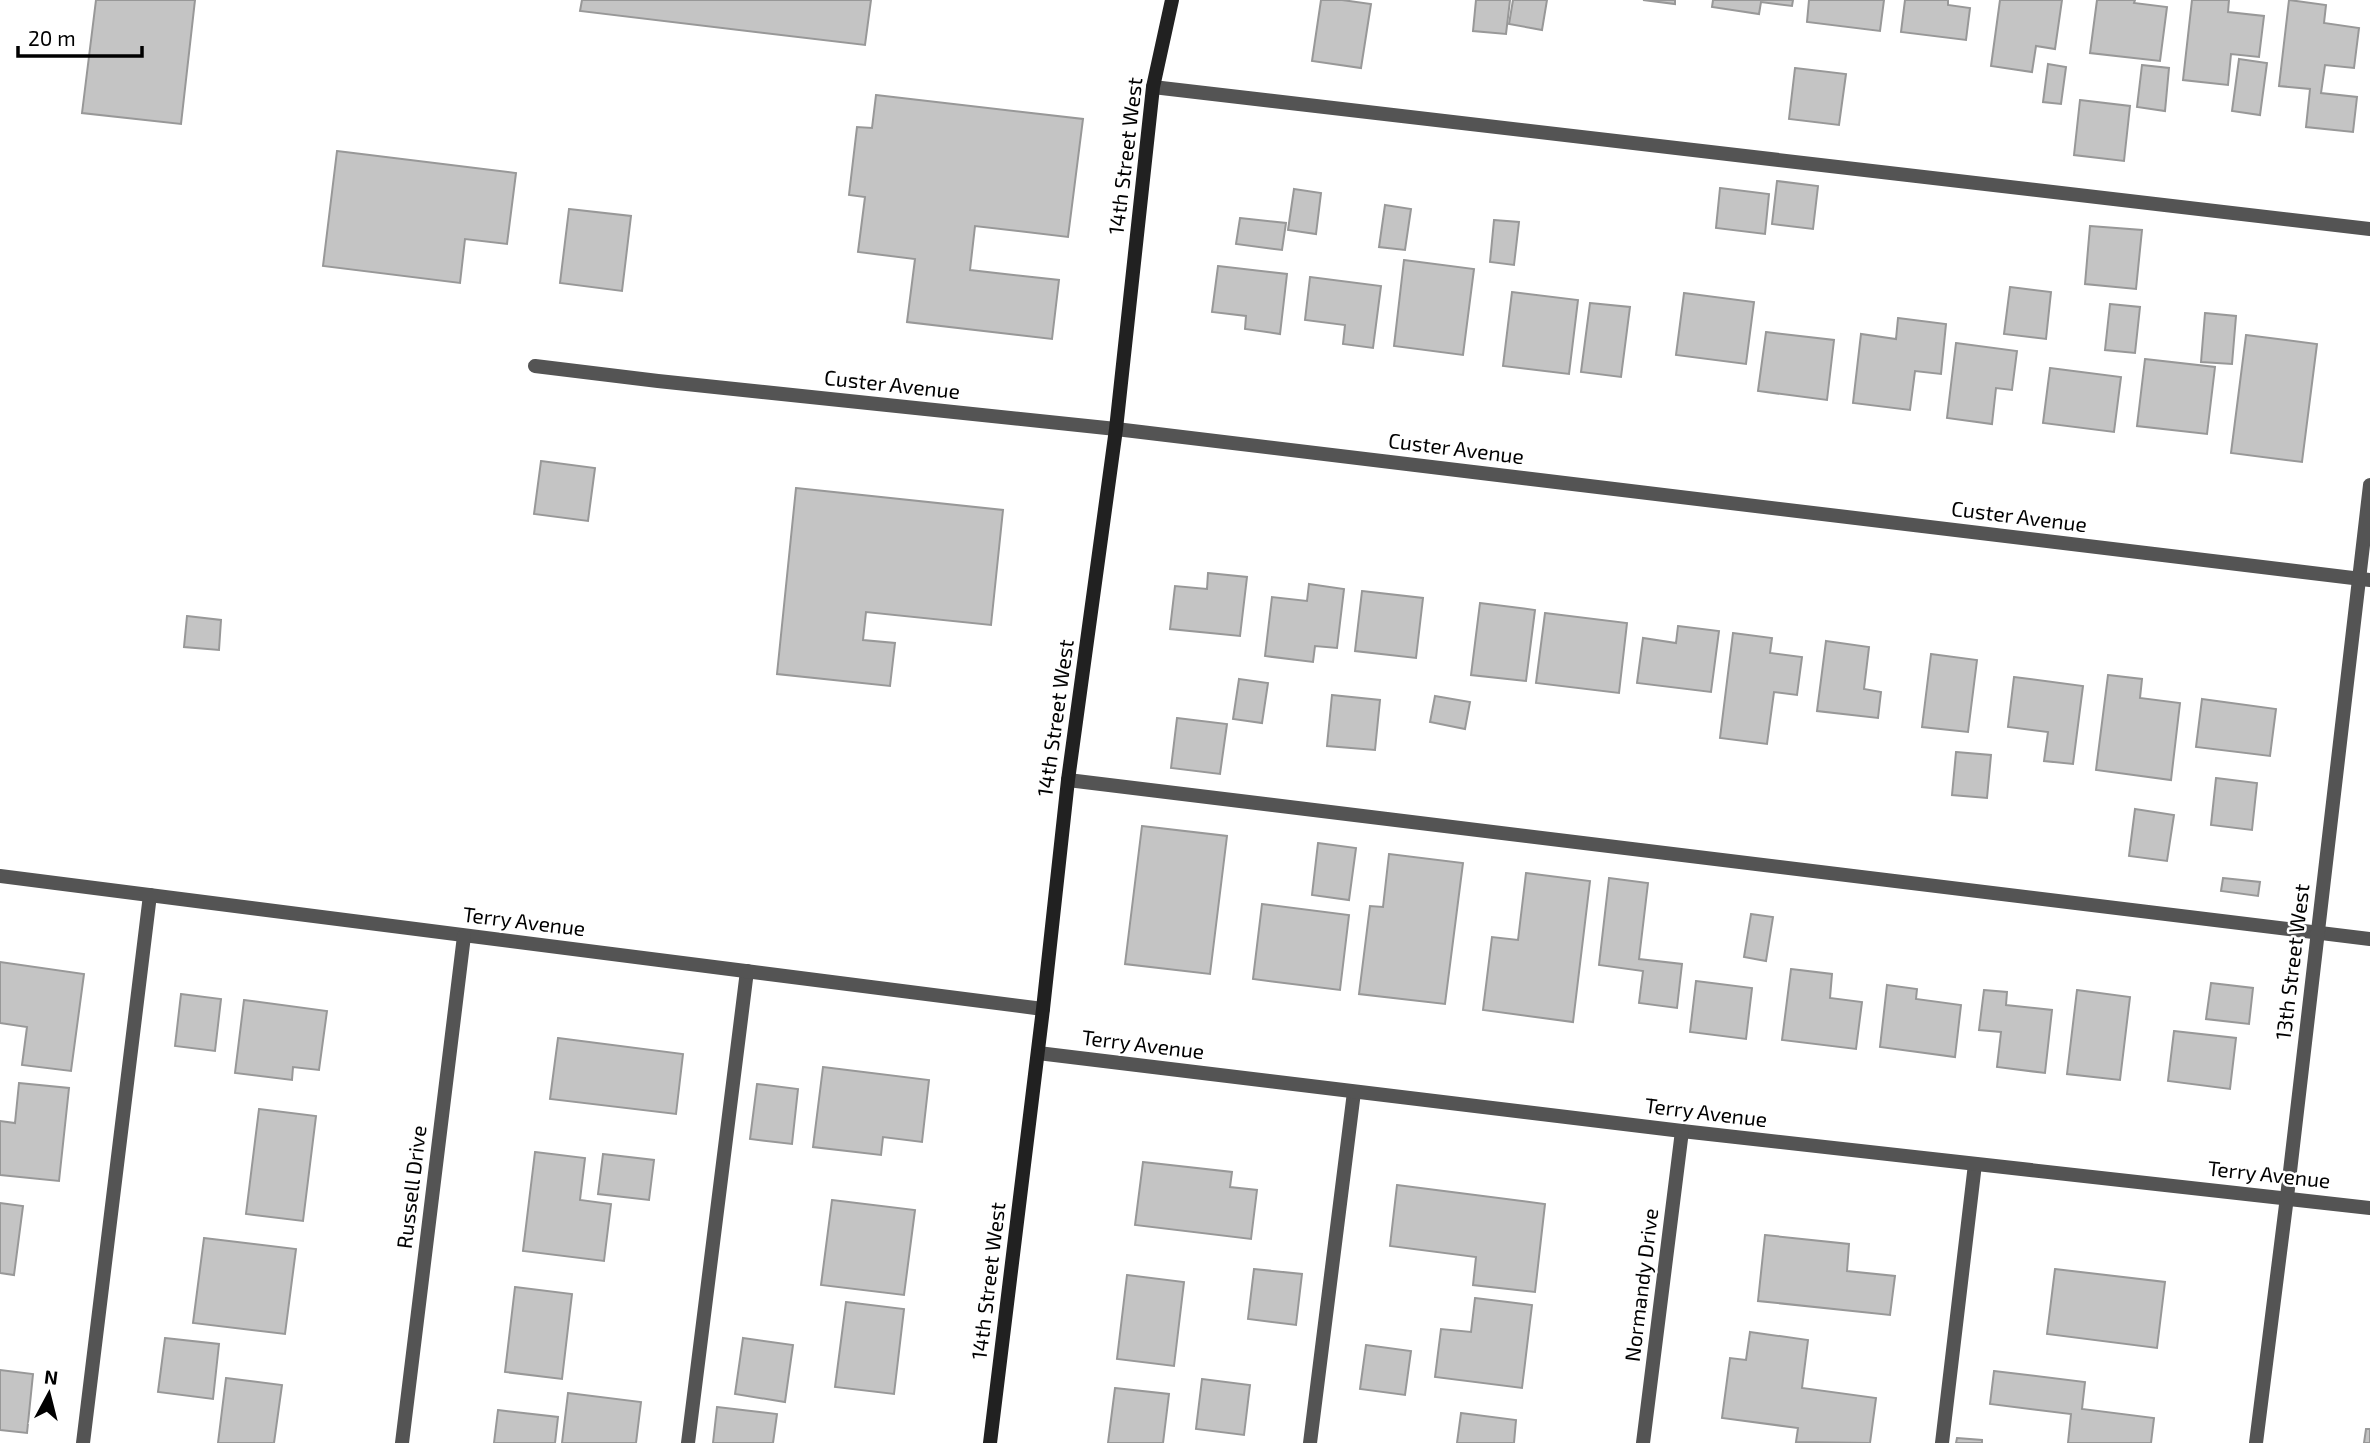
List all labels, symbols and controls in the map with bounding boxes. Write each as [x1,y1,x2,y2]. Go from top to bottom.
scale bar [18,14,142,58]
text: 20 m [28,25,76,50]
street label: 14th Street West [1102,76,1147,236]
street label: Custer Avenue [823,364,961,403]
street label: Custer Avenue [1387,427,1525,468]
street label: Custer Avenue [1950,495,2088,536]
street label: 14th Street West [1031,638,1078,798]
street label: 13th Street West [2270,882,2313,1041]
street label: Terry Avenue [462,901,587,940]
street label: Terry Avenue [1081,1024,1206,1063]
street label: Terry Avenue [1644,1092,1769,1131]
street label: Russell Drive [391,1124,430,1250]
street label: Terry Avenue [2207,1155,2332,1192]
street label: 14th Street West [965,1201,1010,1361]
street label: Normandy Drive [1619,1207,1662,1363]
north arrow [14,1359,84,1429]
text: N [43,1364,59,1389]

